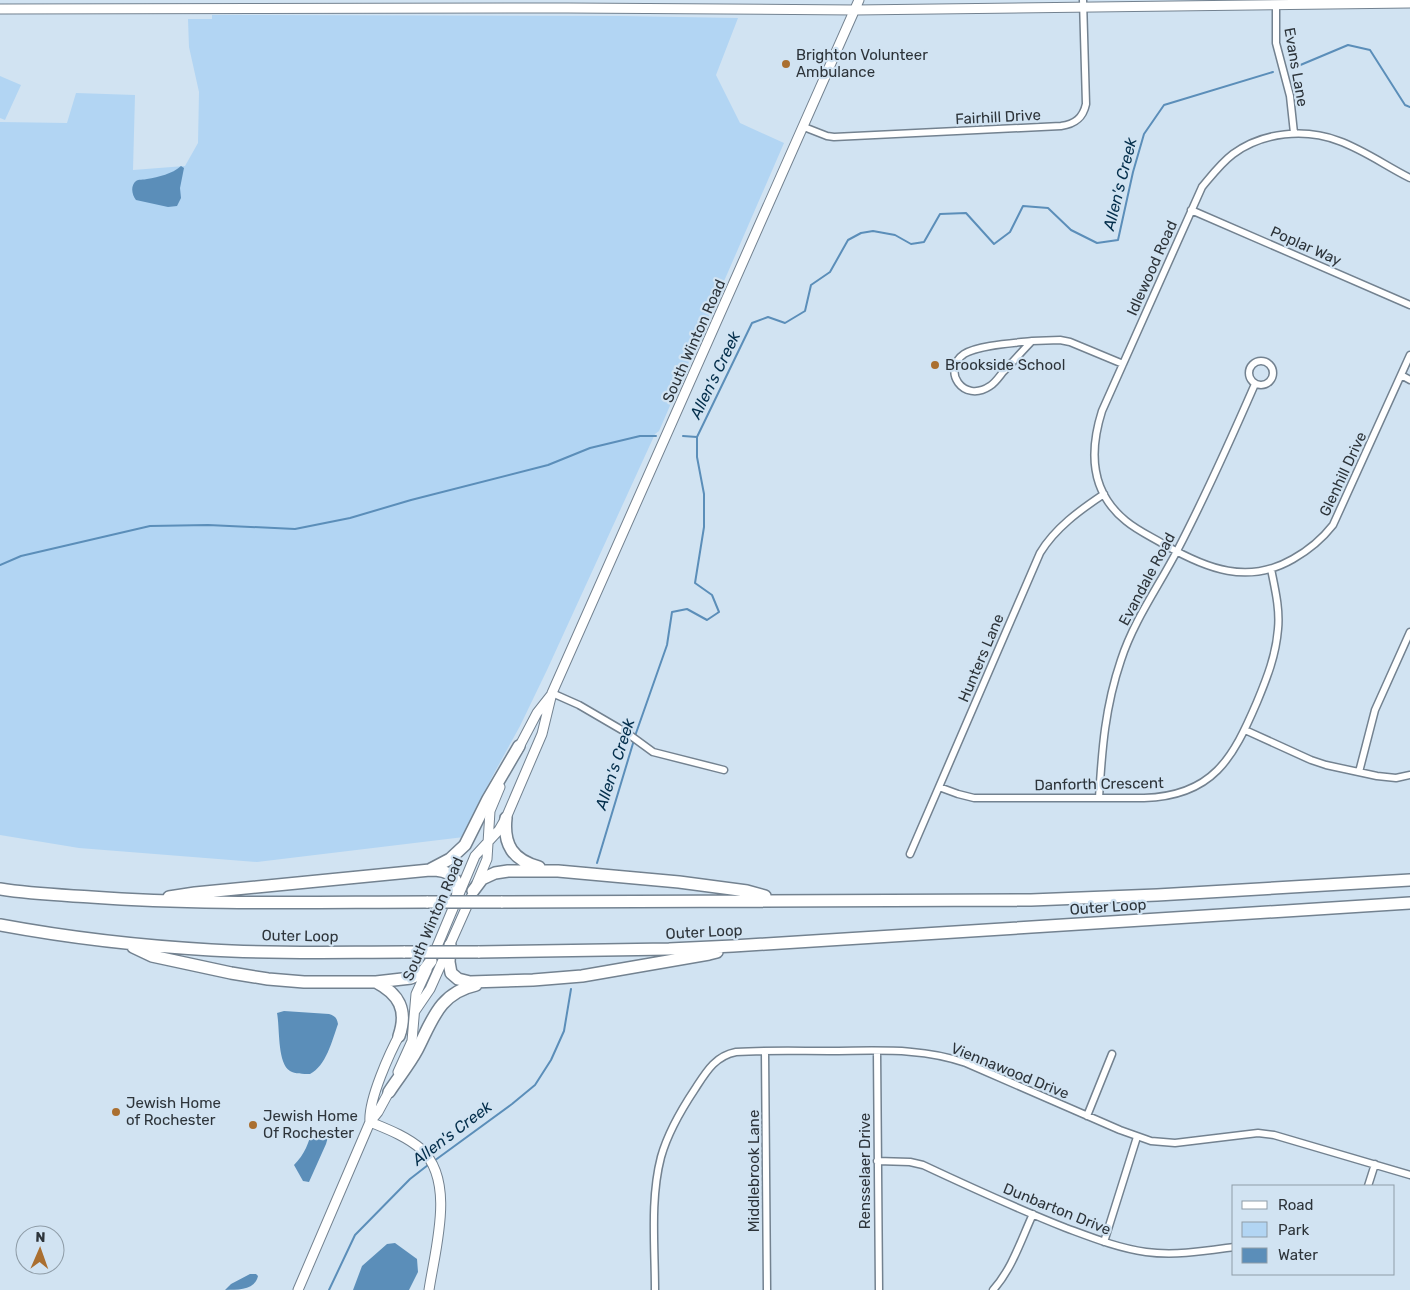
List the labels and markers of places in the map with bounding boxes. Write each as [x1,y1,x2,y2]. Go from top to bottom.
place label: Brighton Volunteer Ambulance [796,46,928,81]
marker: Brighton Volunteer Ambulance [780,58,792,70]
place label: Brookside School [945,356,1065,374]
marker: Brookside School [929,359,941,371]
place label: Jewish Home of Rochester [126,1094,221,1129]
marker: Jewish Home of Rochester [110,1106,122,1118]
place label: Jewish Home Of Rochester [263,1107,358,1142]
marker: Jewish Home Of Rochester [247,1119,259,1131]

